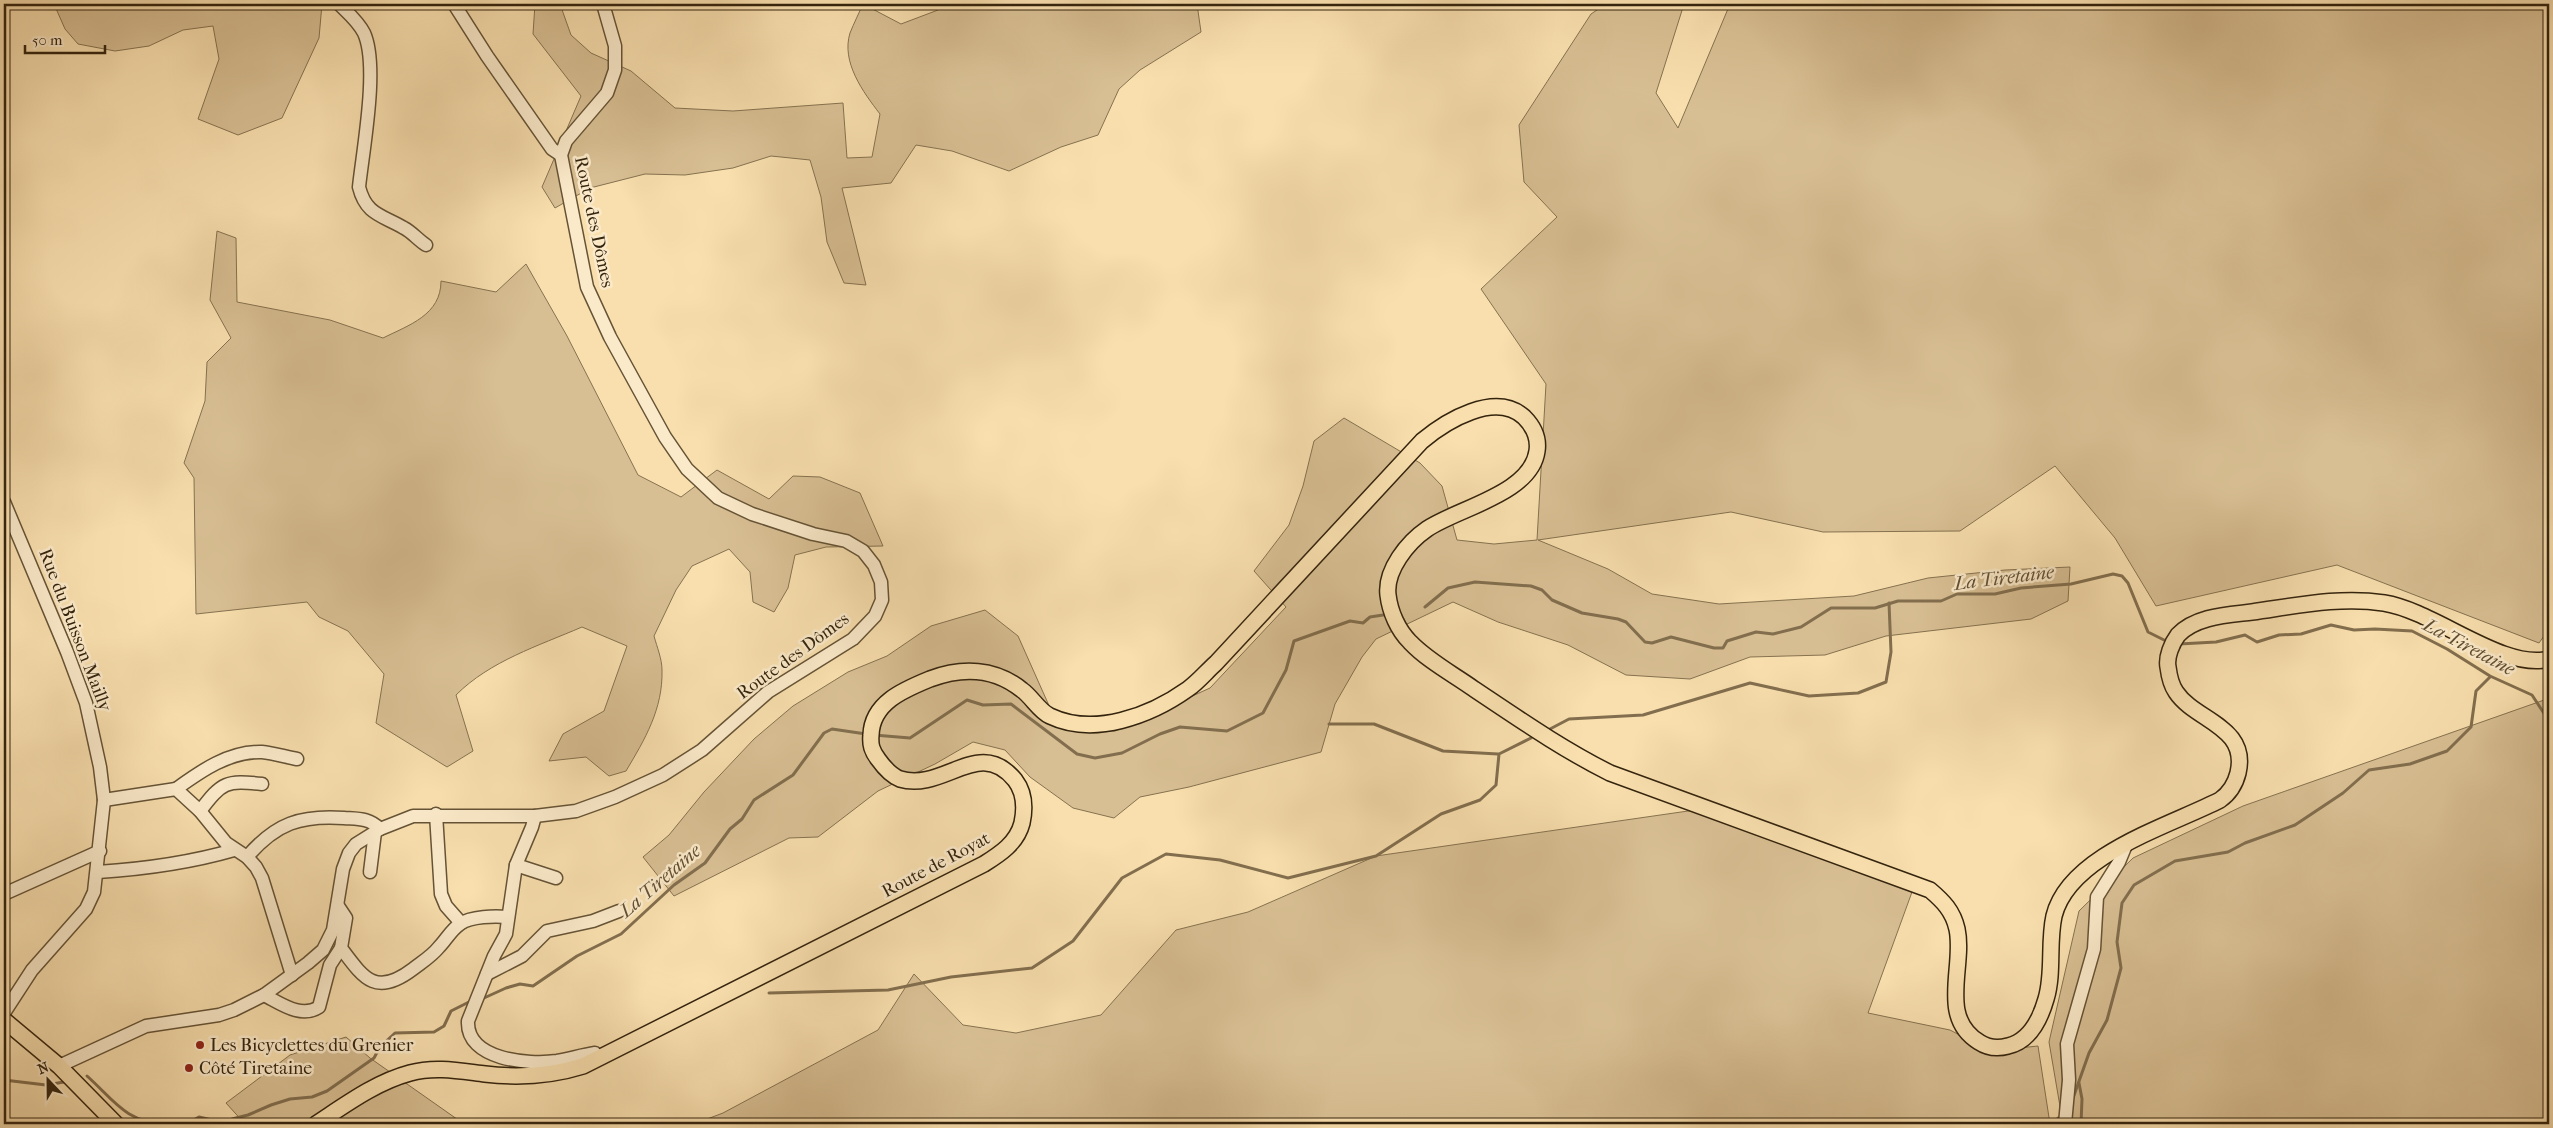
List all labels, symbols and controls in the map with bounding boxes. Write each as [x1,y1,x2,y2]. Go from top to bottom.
scale bar [25,22,105,54]
text: 50 m [32,31,63,49]
street label: Route des Dômes [570,155,618,290]
street label: Rue du Buisson Mailly [34,546,116,716]
water label: La Tiretaine [1951,561,2056,595]
street label: Route des Dômes [733,608,853,704]
water label: La Tiretaine [2418,613,2520,681]
street label: Route de Royat [878,827,994,902]
water label: La Tiretaine [614,839,706,923]
place label: Les Bicyclettes du Grenier [210,1035,414,1056]
marker: Les Bicyclettes du Grenier [194,1039,206,1051]
north arrow [22,1056,72,1106]
text: N [35,1058,52,1078]
place label: Côté Tiretaine [199,1058,312,1079]
marker: Côté Tiretaine [183,1062,195,1074]

